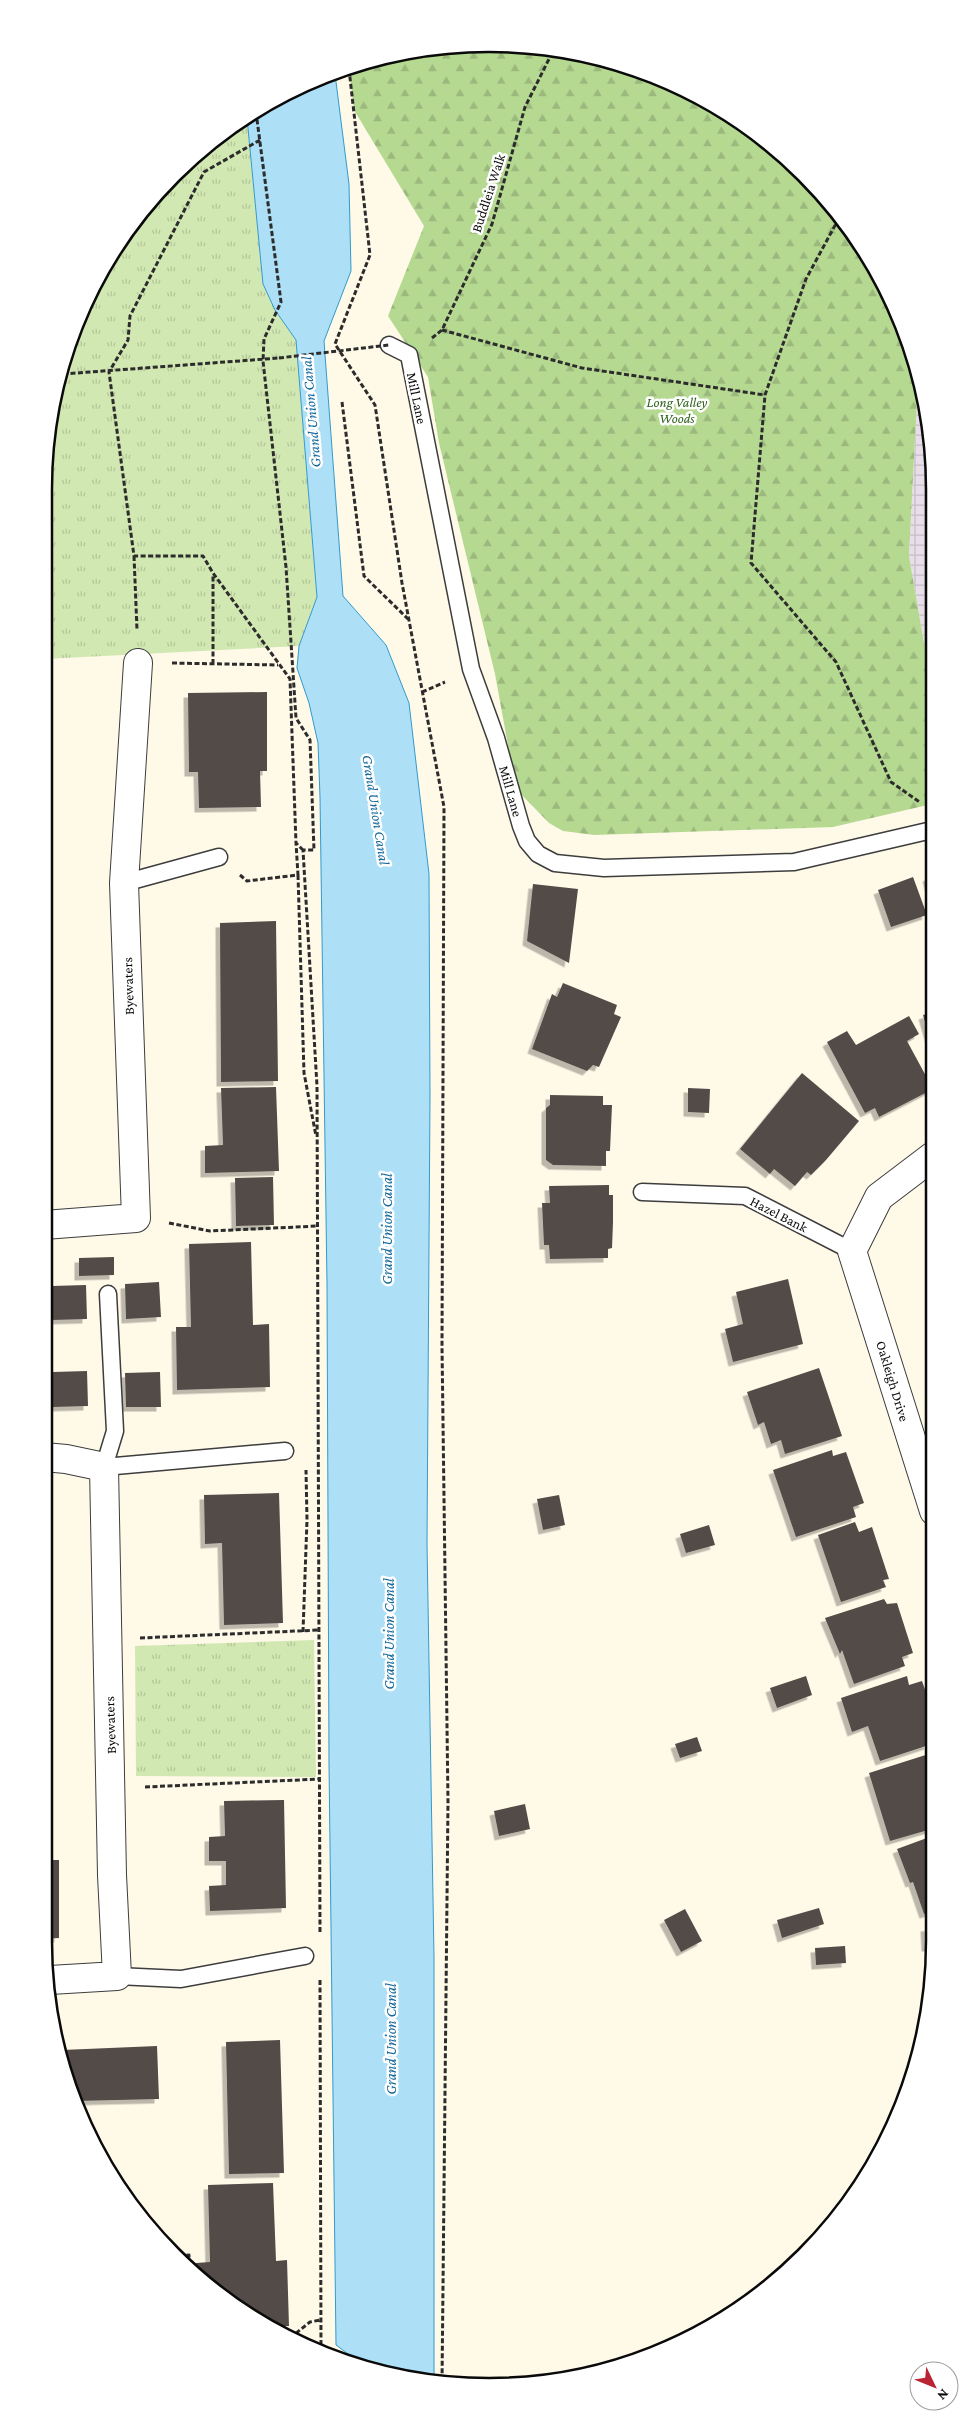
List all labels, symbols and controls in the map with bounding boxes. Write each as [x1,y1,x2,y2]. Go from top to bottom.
street label: Buddleia Walk [468,151,508,234]
water label: Grand Union Canal [298,356,324,468]
street label: Mill Lane [404,371,430,425]
park label: Long Valley Woods [647,394,708,426]
water label: Grand Union Canal [359,754,393,867]
street label: Mill Lane [496,764,526,818]
street label: Byewaters [119,957,137,1015]
water label: Grand Union Canal [379,1173,395,1285]
street label: Hazel Bank [748,1193,811,1235]
street label: Oakleigh Drive [873,1339,913,1423]
water label: Grand Union Canal [381,1578,397,1690]
street label: Byewaters [101,1696,119,1754]
water label: Grand Union Canal [383,1983,399,2095]
north arrow [909,2361,959,2411]
text: N [934,2386,953,2404]

